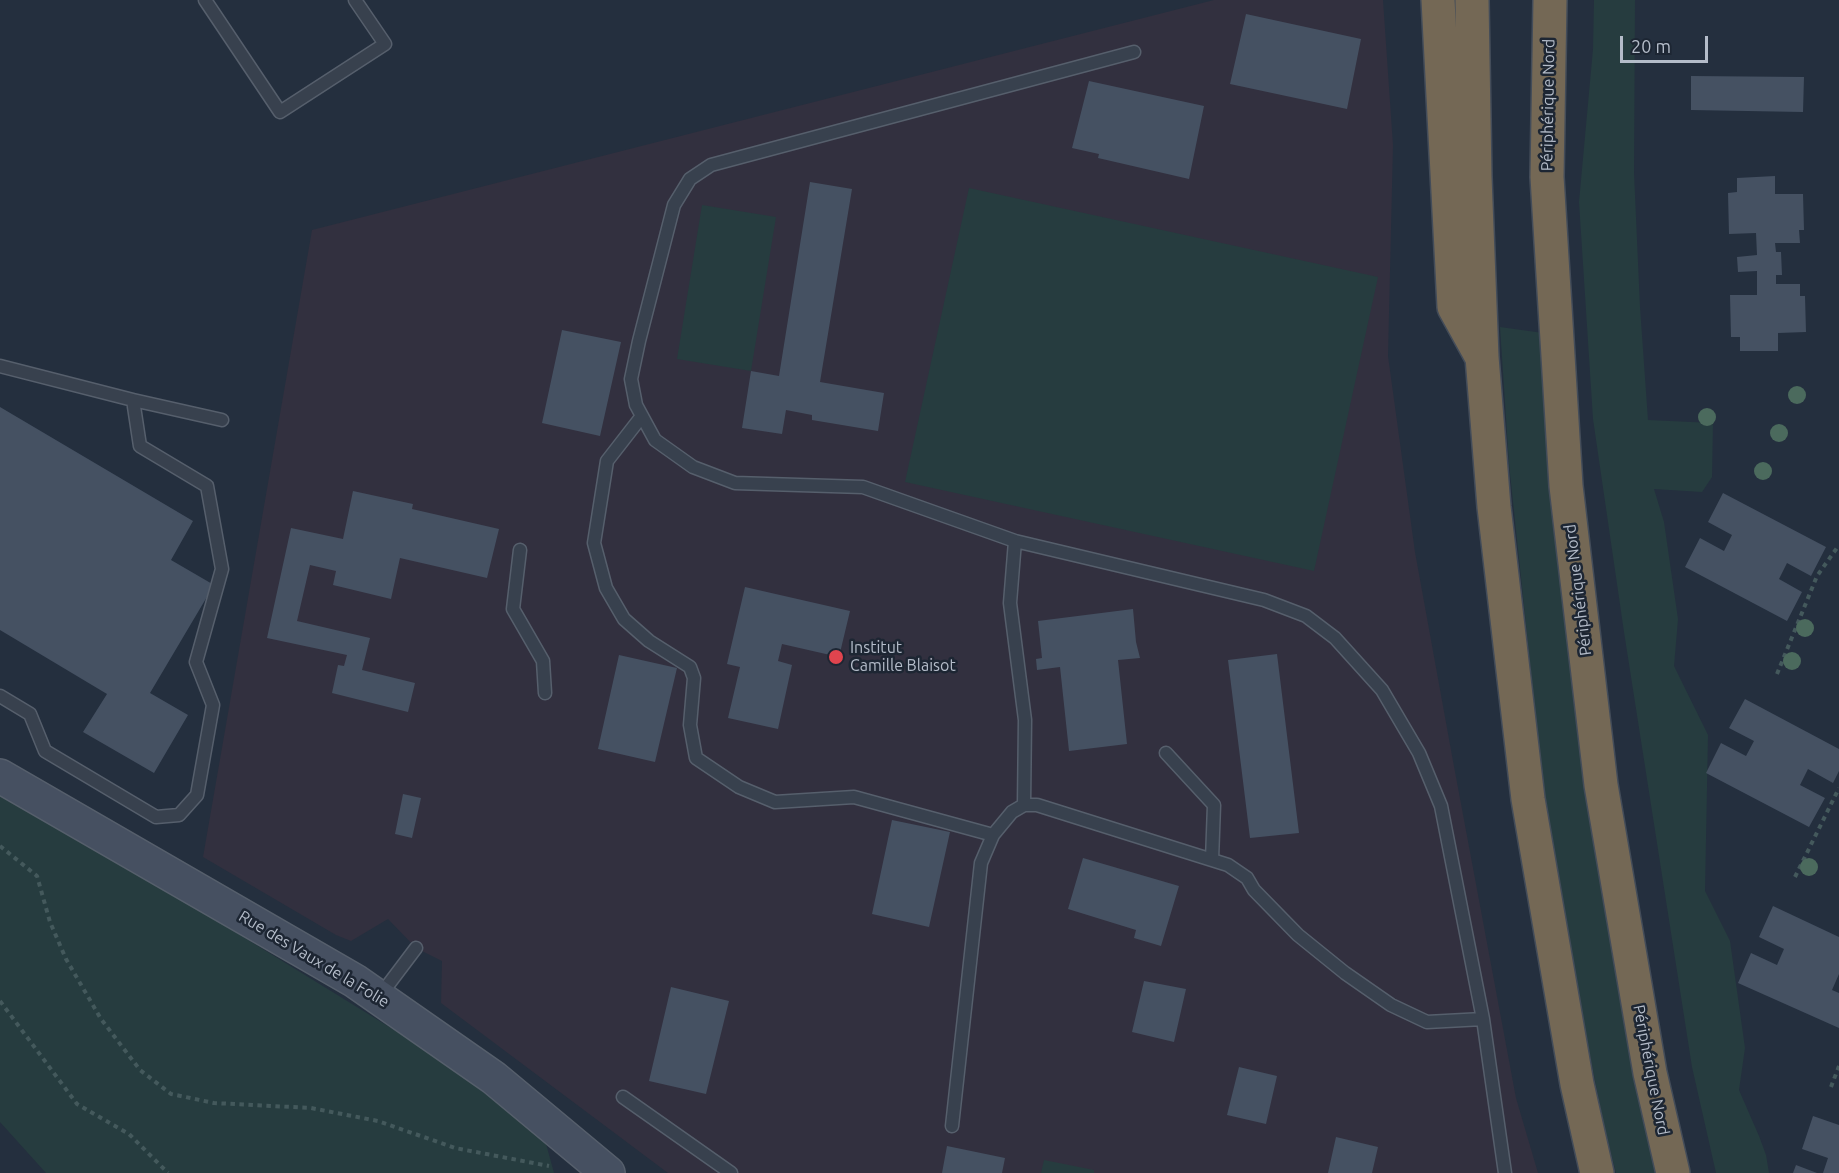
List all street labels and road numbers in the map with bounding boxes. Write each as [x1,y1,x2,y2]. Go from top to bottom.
street label: Périphérique Nord [1537,39,1559,171]
street label: Périphérique Nord [1560,523,1596,657]
street label: Rue des Vaux de la Folie [235,906,393,1012]
street label: Périphérique Nord [1629,1003,1673,1137]

